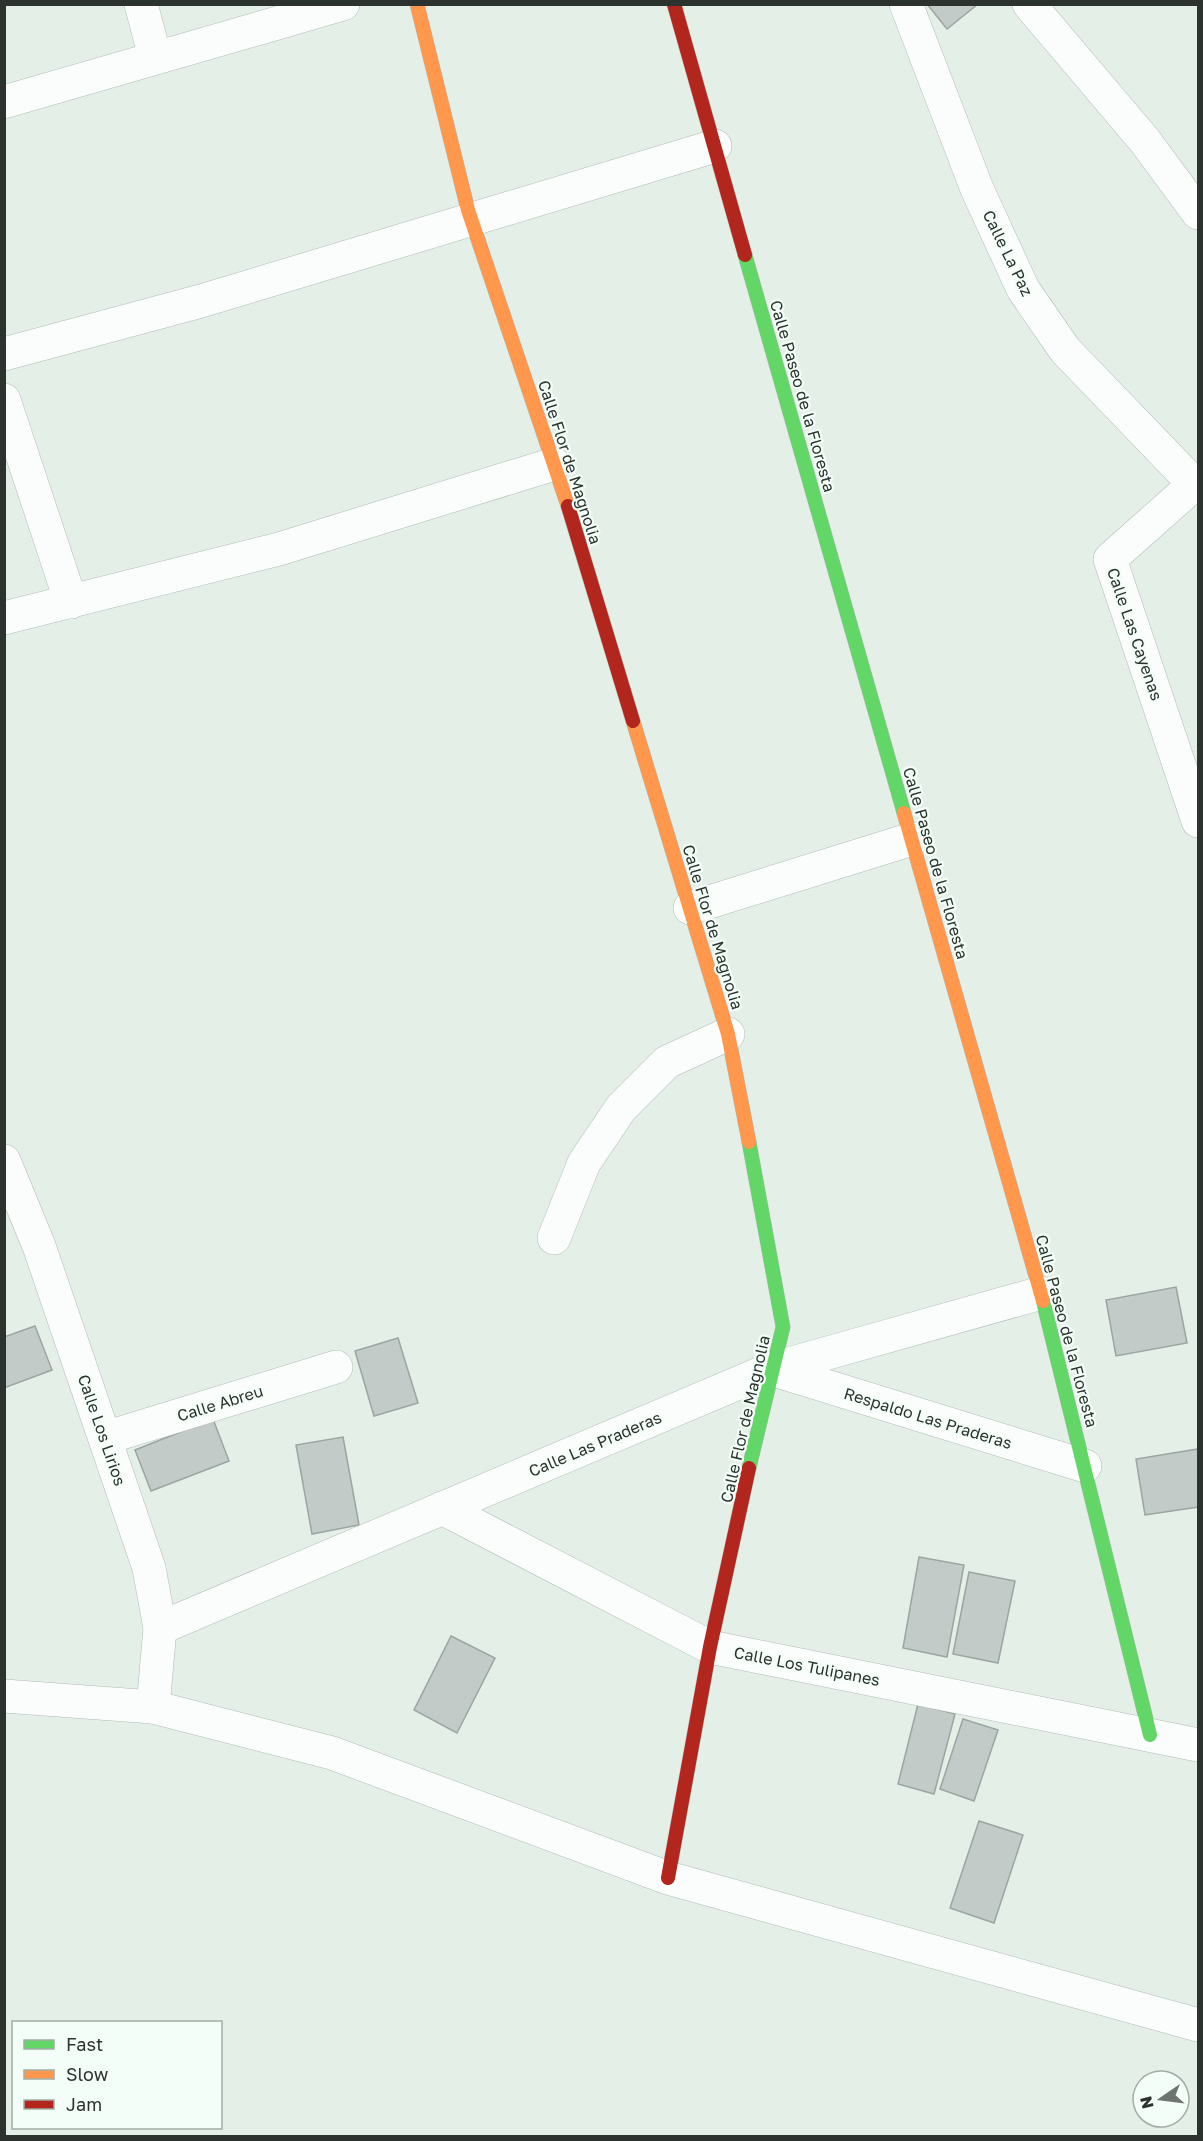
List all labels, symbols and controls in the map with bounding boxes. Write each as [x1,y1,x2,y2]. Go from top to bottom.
street label: Calle La Paz [979,207,1037,299]
street label: Calle Paseo de la Floresta [766,298,840,494]
street label: Calle Flor de Magnolia [534,377,606,547]
street label: Calle Las Cayenas [1103,565,1167,703]
street label: Calle Paseo de la Floresta [899,765,973,961]
street label: Calle Flor de Magnolia [678,842,748,1012]
street label: Calle Paseo de la Floresta [1032,1232,1102,1430]
street label: Calle Flor de Magnolia [716,1333,774,1505]
street label: Calle Los Lirios [74,1372,130,1488]
street label: Calle Abreu [175,1380,265,1426]
street label: Respaldo Las Praderas [841,1383,1015,1453]
street label: Calle Las Praderas [526,1407,664,1481]
street label: Calle Los Tulipanes [732,1642,882,1690]
legend [12,2021,222,2129]
text: Fast [66,2033,103,2055]
text: Slow [66,2063,109,2085]
north arrow [1131,2069,1191,2129]
text: Jam [66,2093,102,2115]
text: N [1135,2094,1158,2111]

